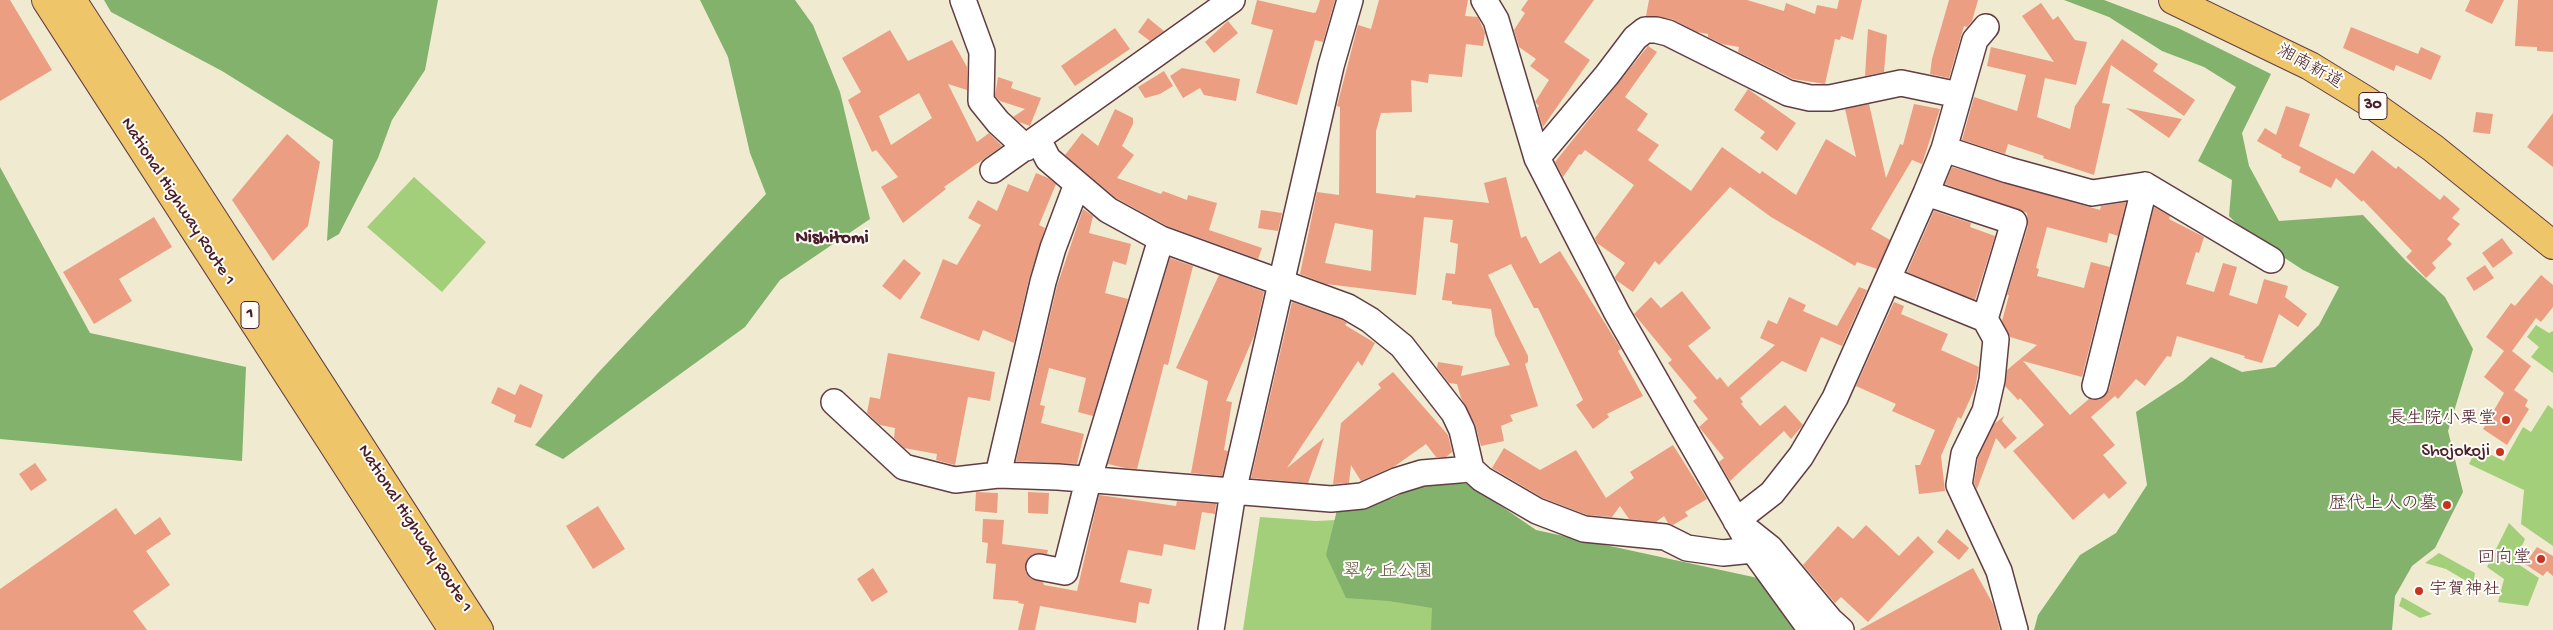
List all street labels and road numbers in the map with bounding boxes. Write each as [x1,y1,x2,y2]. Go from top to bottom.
street label: 湘南新道 [2272,41,2346,95]
road number: 30 [2359,92,2387,120]
street label: National Highway Route 1 [115,114,239,290]
road number: 1 [241,302,259,328]
street label: National Highway Route 1 [352,441,476,617]

